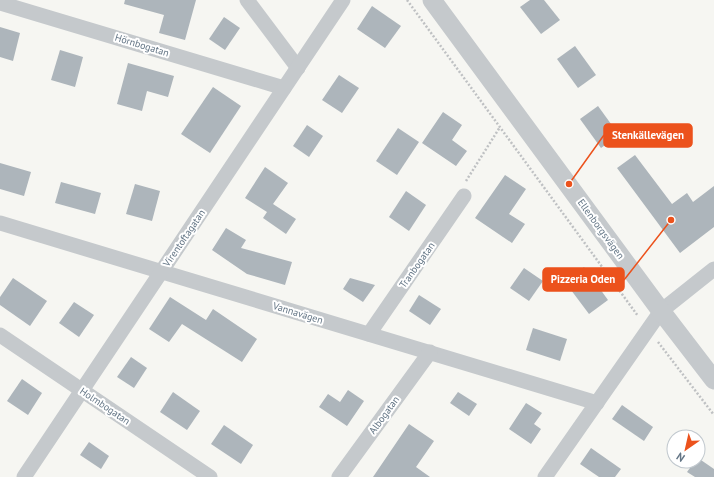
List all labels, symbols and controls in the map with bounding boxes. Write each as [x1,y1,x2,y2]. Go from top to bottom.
street label: Hörnbogatan [113,31,171,59]
callout: Stenkällevägen [604,124,692,147]
text: Stenkällevägen [612,128,684,142]
street label: Ellenborgsvägen [575,196,627,262]
street label: Virentoftagatan [159,207,208,270]
street label: Tranbogatan [396,239,438,291]
callout: Pizzeria Oden [543,268,624,291]
text: Pizzeria Oden [551,272,615,286]
street label: Vannavägen [270,299,325,327]
street label: Holmbogatan [77,384,133,428]
street label: Albogatan [366,394,402,436]
north arrow [666,429,706,469]
text: N [673,449,687,465]

